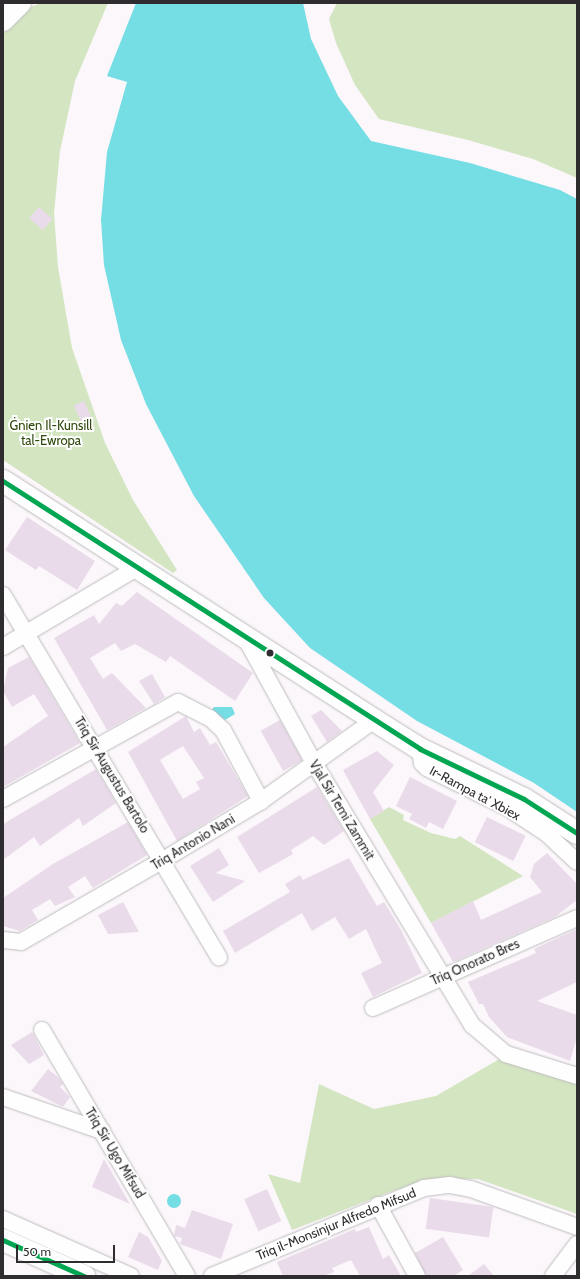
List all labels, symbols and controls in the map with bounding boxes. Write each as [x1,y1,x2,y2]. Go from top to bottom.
park label: Ġnien Il-Kunsill tal-Ewropa [10,418,92,449]
unlabelled marker [265,648,275,658]
street label: Triq Sir Augustus Bartolo [71,714,153,836]
street label: Vjal Sir Temi Zammit [306,757,378,863]
street label: Ir-Rampa ta' Xbiex [427,763,523,823]
street label: Triq Antonio Nani [148,811,238,873]
street label: Triq Onorato Bres [428,935,522,989]
street label: Triq Sir Ugo Mifsud [82,1105,148,1201]
street label: Triq il-Monsinjur Alfredo Mifsud [254,1185,418,1263]
scale bar [18,1237,117,1263]
text: 50 m [23,1244,51,1259]

